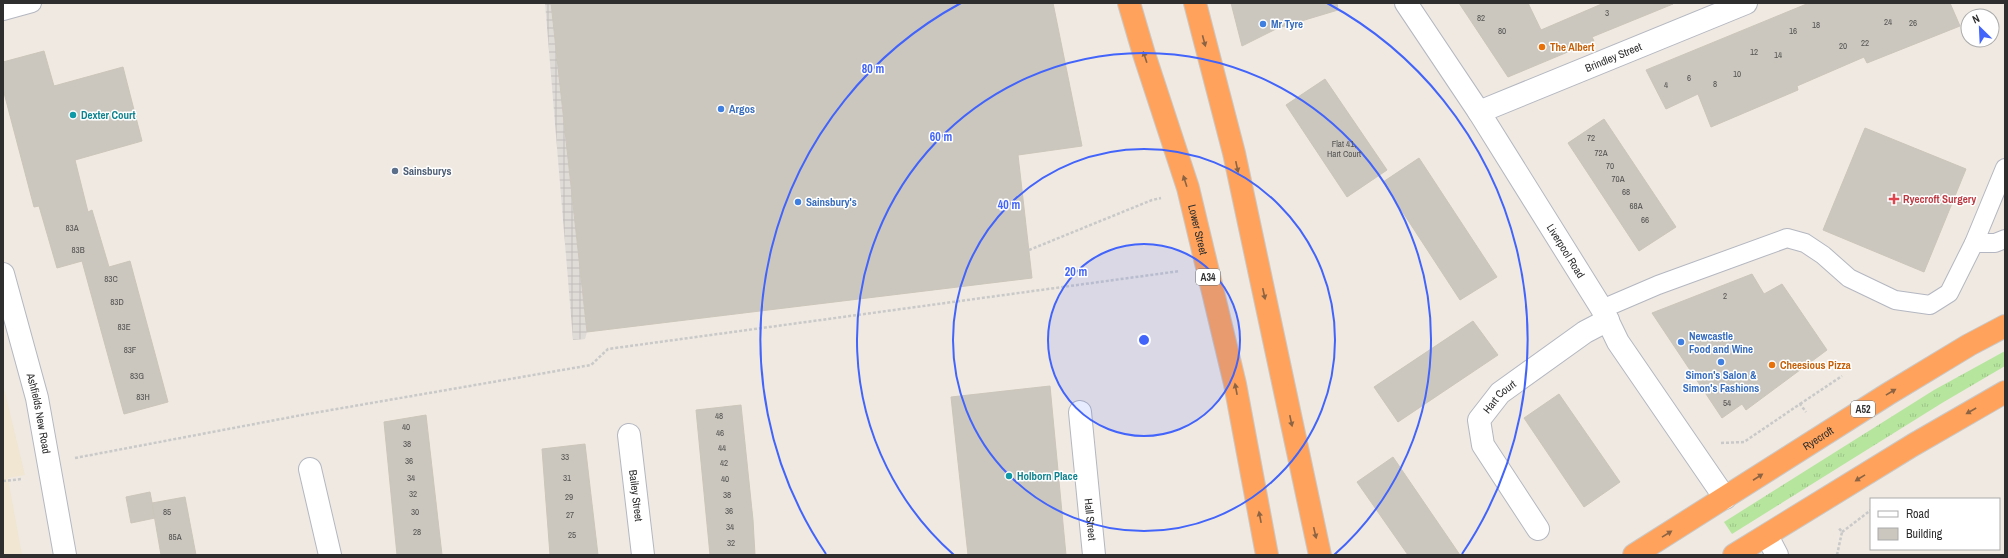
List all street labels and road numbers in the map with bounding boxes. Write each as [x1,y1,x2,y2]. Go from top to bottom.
street label: Brindley Street [1583,39,1644,75]
street label: Lower Street [1185,203,1211,257]
street label: Liverpool Road [1544,221,1588,281]
road number: A34 [1196,269,1220,285]
street label: Ashfields New Road [23,371,54,455]
street label: Hart Court [1480,377,1519,416]
road number: A52 [1851,401,1875,417]
street label: Ryecroft [1800,423,1836,453]
street label: Bailey Street [626,469,646,523]
street label: Hall Street [1081,498,1100,542]

